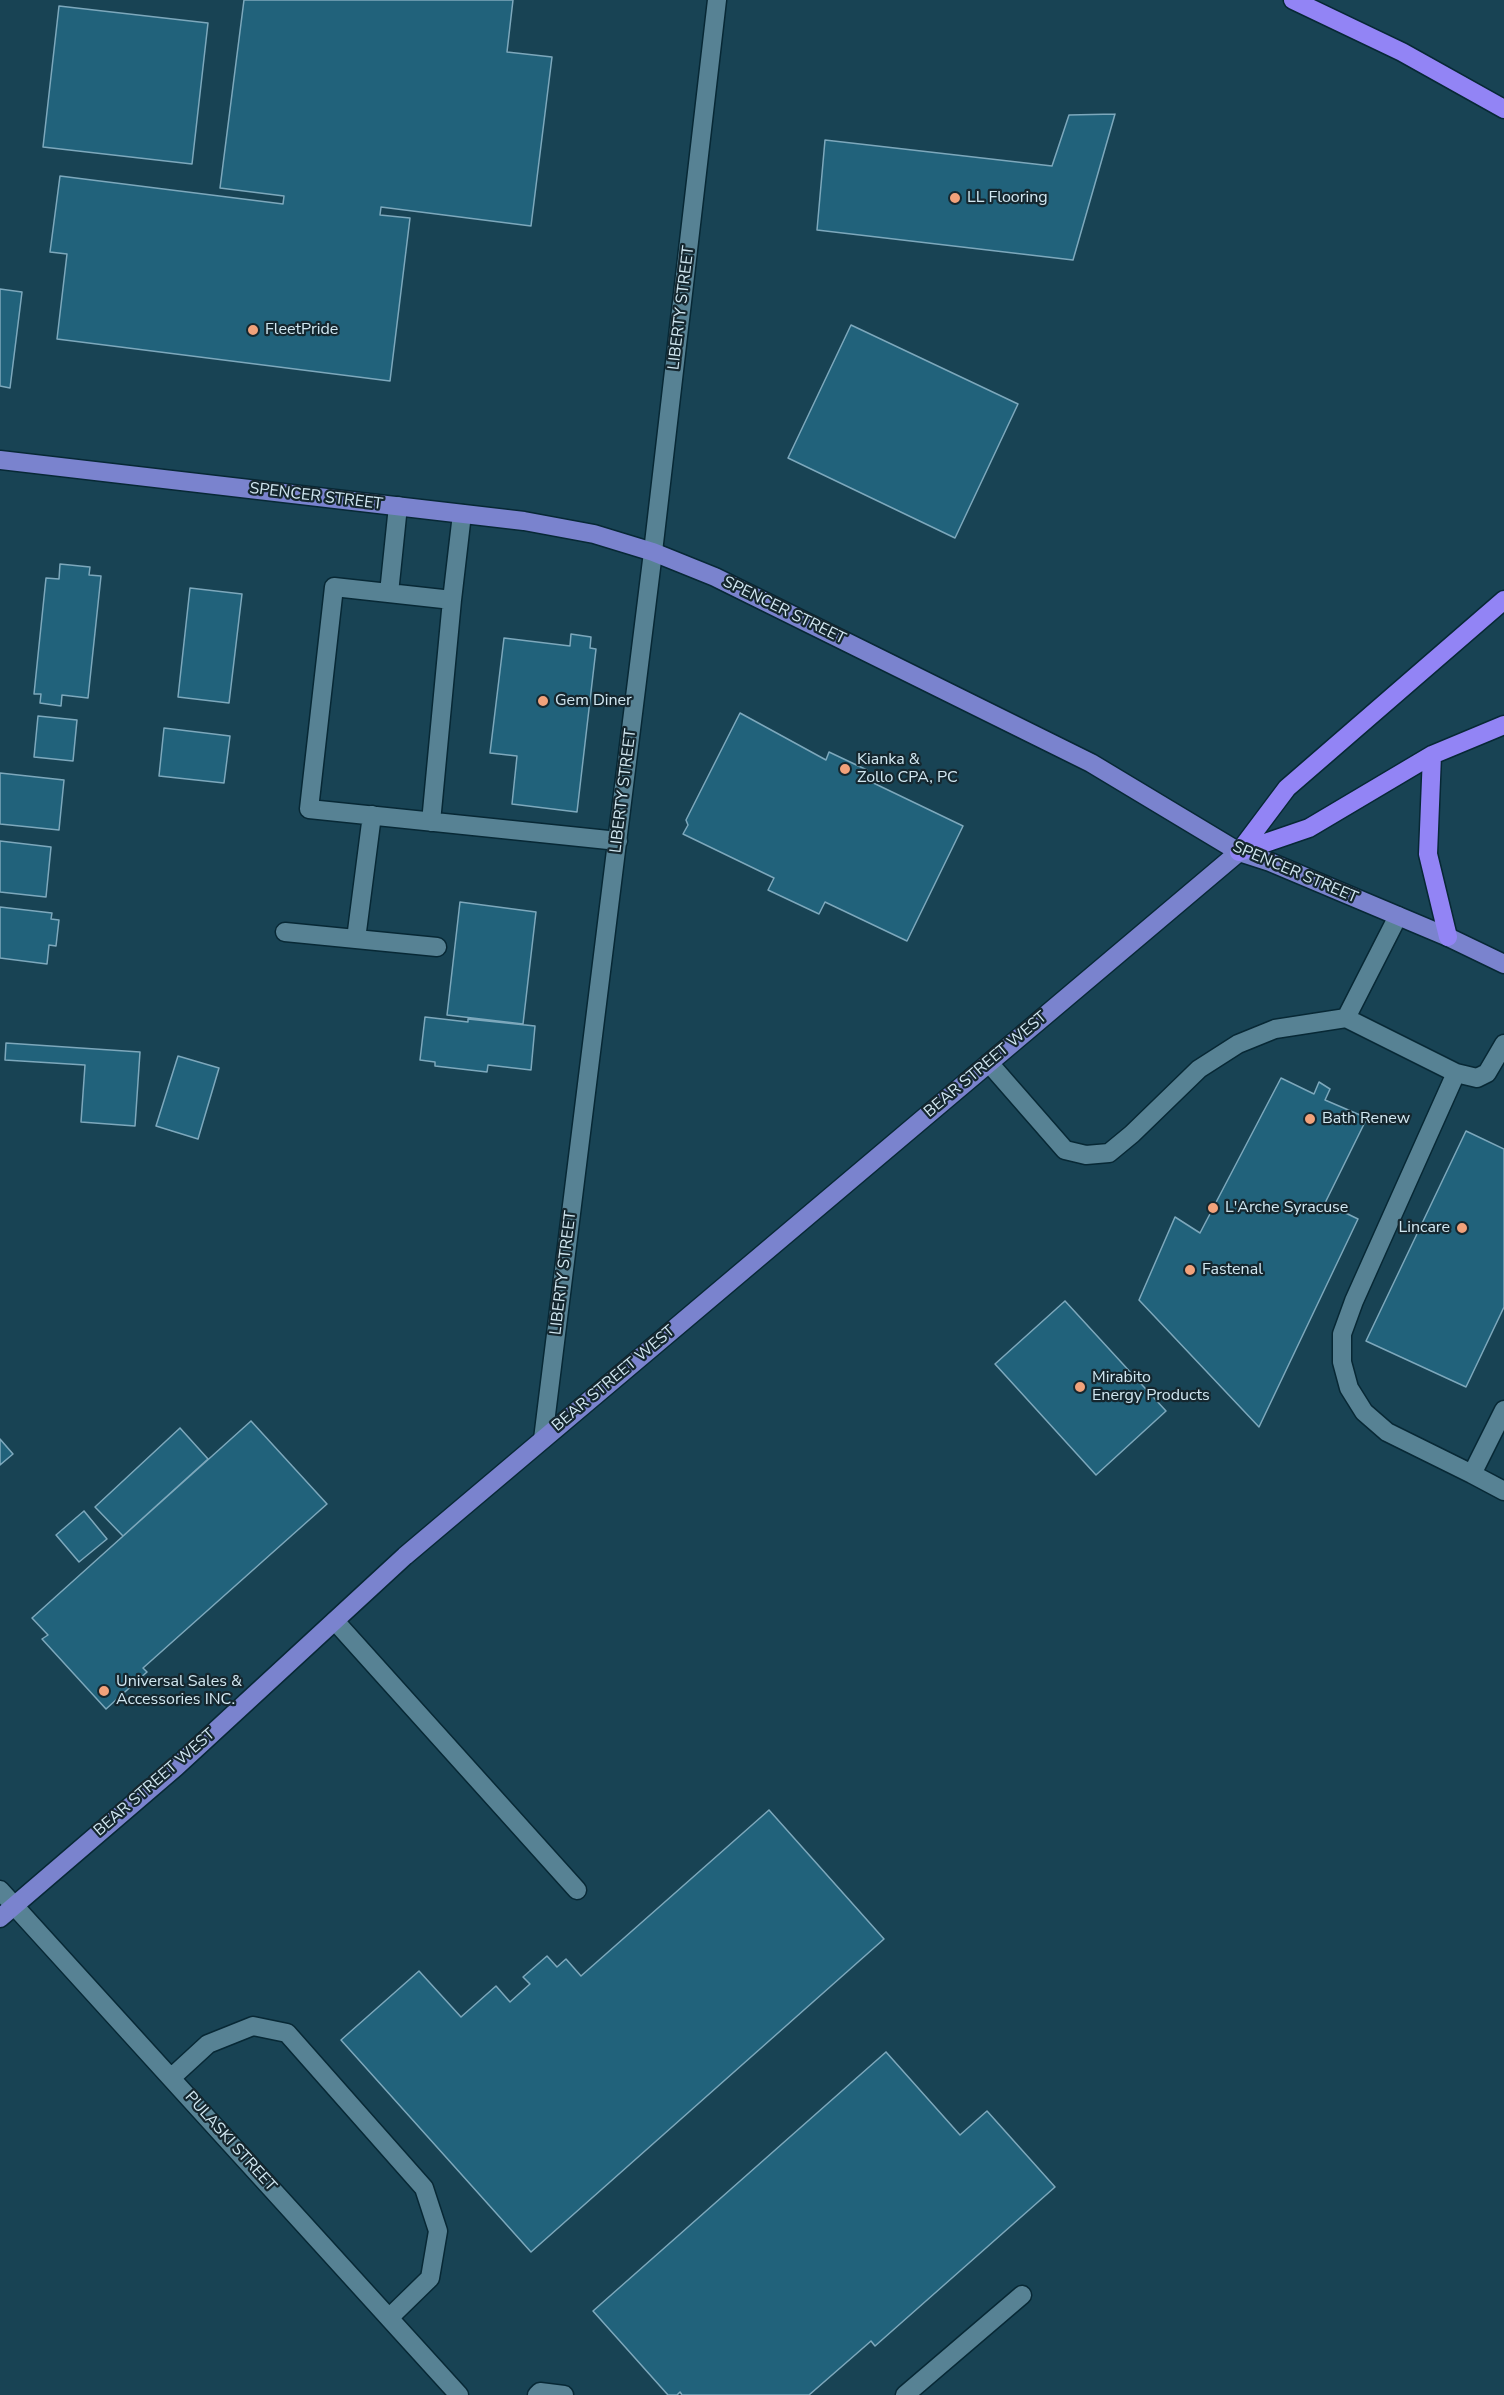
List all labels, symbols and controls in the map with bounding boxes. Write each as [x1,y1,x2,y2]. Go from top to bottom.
place label: LL Flooring [967,188,1048,208]
marker: LL Flooring [948,191,962,205]
street label: LIBERTY STREET [665,245,699,371]
place label: FleetPride [265,320,338,340]
marker: FleetPride [246,323,260,337]
street label: SPENCER STREET [248,479,384,515]
street label: SPENCER STREET [720,573,848,649]
place label: Gem Diner [555,691,632,711]
marker: Gem Diner [536,694,550,708]
street label: LIBERTY STREET [607,728,641,854]
place label: Kianka & Zollo CPA, PC [857,750,958,788]
marker: Kianka & Zollo CPA, PC [838,762,852,776]
street label: SPENCER STREET [1230,838,1360,908]
street label: BEAR STREET WEST [921,1008,1051,1122]
place label: Bath Renew [1322,1109,1410,1129]
marker: Bath Renew [1303,1112,1317,1126]
place label: L'Arche Syracuse [1225,1198,1348,1218]
marker: L'Arche Syracuse [1206,1201,1220,1215]
street label: LIBERTY STREET [547,1210,581,1336]
place label: Lincare [1399,1218,1450,1238]
marker: Lincare [1455,1221,1469,1235]
place label: Fastenal [1202,1260,1263,1280]
marker: Fastenal [1183,1263,1197,1277]
street label: BEAR STREET WEST [549,1322,679,1436]
place label: Mirabito Energy Products [1092,1368,1210,1406]
marker: Mirabito Energy Products [1073,1380,1087,1394]
place label: Universal Sales & Accessories INC. [116,1672,242,1710]
marker: Universal Sales & Accessories INC. [97,1684,111,1698]
street label: BEAR STREET WEST [90,1725,220,1841]
street label: PULASKI STREET [180,2088,280,2196]

